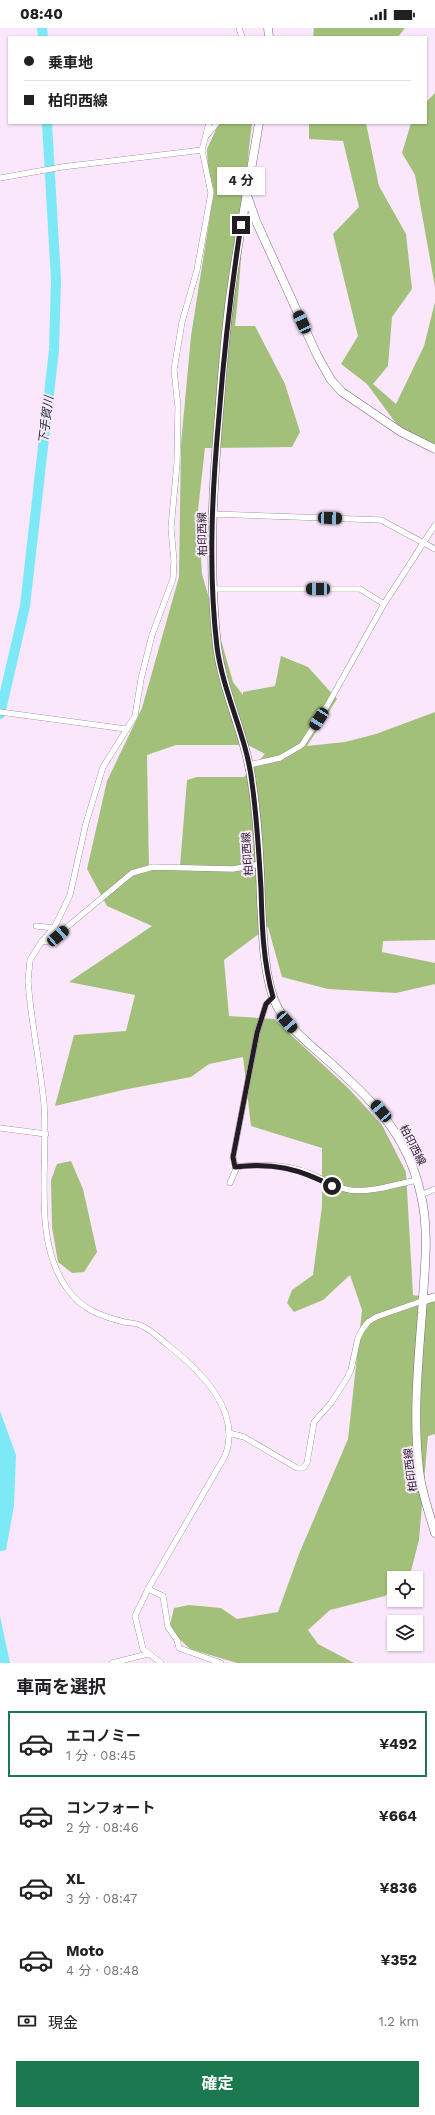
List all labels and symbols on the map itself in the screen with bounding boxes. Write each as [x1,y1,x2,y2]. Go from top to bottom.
callout: 4 分 [217,167,265,195]
route end [232,216,250,234]
car [291,309,313,335]
water label: 下手賀川 [36,393,56,445]
street label: 柏印西線 [196,512,209,556]
car [318,512,342,524]
car [306,583,330,595]
car [307,706,331,732]
street label: 柏印西線 [239,832,256,876]
car [45,924,71,948]
car [275,1009,299,1035]
car [369,1098,393,1124]
street label: 柏印西線 [397,1123,428,1168]
route start [323,1177,341,1195]
street label: 柏印西線 [401,1447,420,1493]

